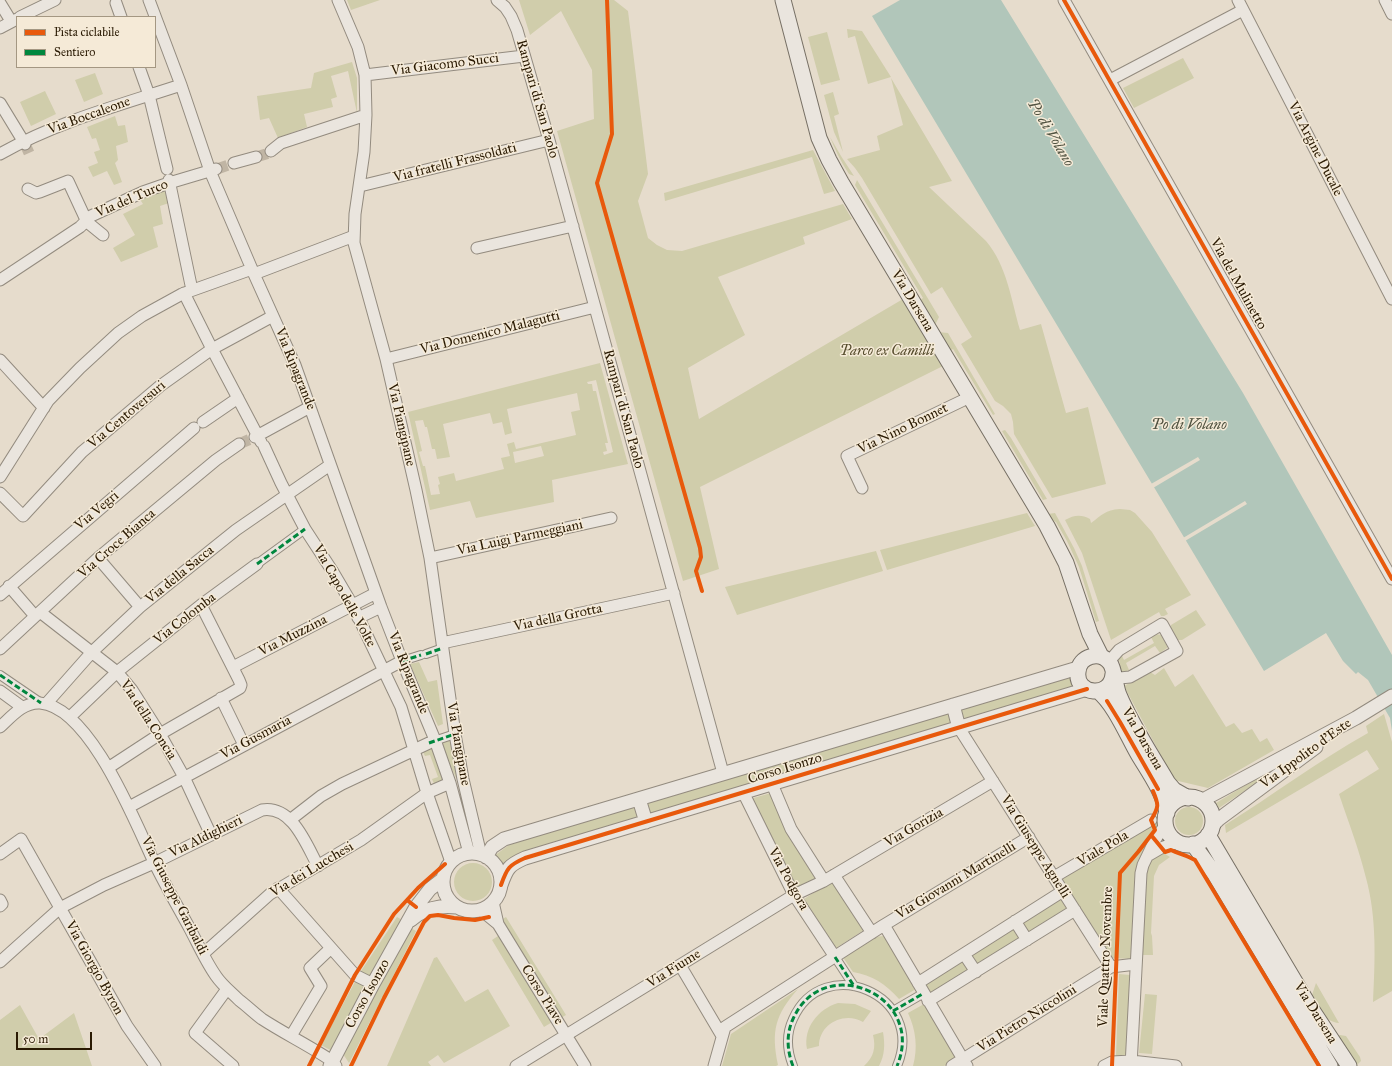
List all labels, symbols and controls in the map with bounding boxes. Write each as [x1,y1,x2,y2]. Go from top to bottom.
legend [16,16,156,68]
text: Pista ciclabile [54,25,119,39]
street label: Rampari di San Paolo [512,38,562,160]
text: Sentiero [54,45,95,59]
street label: Via Giacomo Succi [390,50,500,80]
street label: Via Boccaleone [45,93,133,139]
water label: Po di Volano [1023,96,1077,170]
street label: Via Argine Ducale [1284,99,1346,199]
street label: Via fratelli Frassoldati [392,140,518,186]
street label: Via del Turco [93,176,171,222]
street label: Via del Mulinetto [1206,235,1270,333]
street label: Via Darsena [887,267,937,335]
street label: Via Domenico Malagutti [418,307,562,359]
street label: Via Ripagrande [271,325,319,413]
park label: Parco ex Camilli [840,344,934,360]
street label: Rampari di San Paolo [599,348,647,470]
street label: Via Centoversuri [85,377,169,453]
street label: Via Piangipane [383,382,419,468]
street label: Via Nino Bonnet [855,400,951,458]
water label: Po di Volano [1151,416,1227,434]
street label: Via Vegri [71,488,123,534]
street label: Via Croce Bianca [75,506,159,582]
street label: Via Luigi Parmeggiani [456,516,584,560]
street label: Via della Sacca [142,542,218,608]
street label: Via Capo delle Volte [309,542,379,650]
street label: Via Colomba [151,589,219,649]
street label: Via della Grotta [512,600,604,636]
street label: Via Muzzina [256,612,330,660]
street label: Via Ripagrande [384,629,432,717]
street label: Via della Concia [116,677,180,763]
street label: Via Piangipane [442,701,474,787]
street label: Via Darsena [1117,705,1167,773]
street label: Via Gusmaria [218,712,294,764]
street label: Via Ippolito d'Este [1257,715,1355,793]
street label: Corso Isonzo [746,750,824,788]
street label: Via Giuseppe Agnelli [996,792,1074,902]
street label: Via Gorizia [882,804,946,852]
street label: Via Aldighieri [167,812,245,862]
street label: Viale Pola [1074,827,1132,871]
street label: Via Giuseppe Garibaldi [137,834,211,958]
street label: Via dei Lucchesi [267,838,357,902]
street label: Via Giovanni Martinelli [893,838,1019,924]
street label: Via Podgora [764,845,812,913]
street label: Viale Quattro Novembre [1095,886,1117,1028]
street label: Via Giorgio Byron [61,918,127,1018]
street label: Via Fiume [644,946,704,992]
street label: Corso Isonzo [342,956,394,1032]
street label: Corso Piave [517,962,567,1028]
street label: Via Darsena [1290,979,1340,1047]
street label: Via Pietro Niccolini [974,982,1080,1056]
scale bar [18,1024,94,1050]
text: 50 m [23,1032,48,1046]

